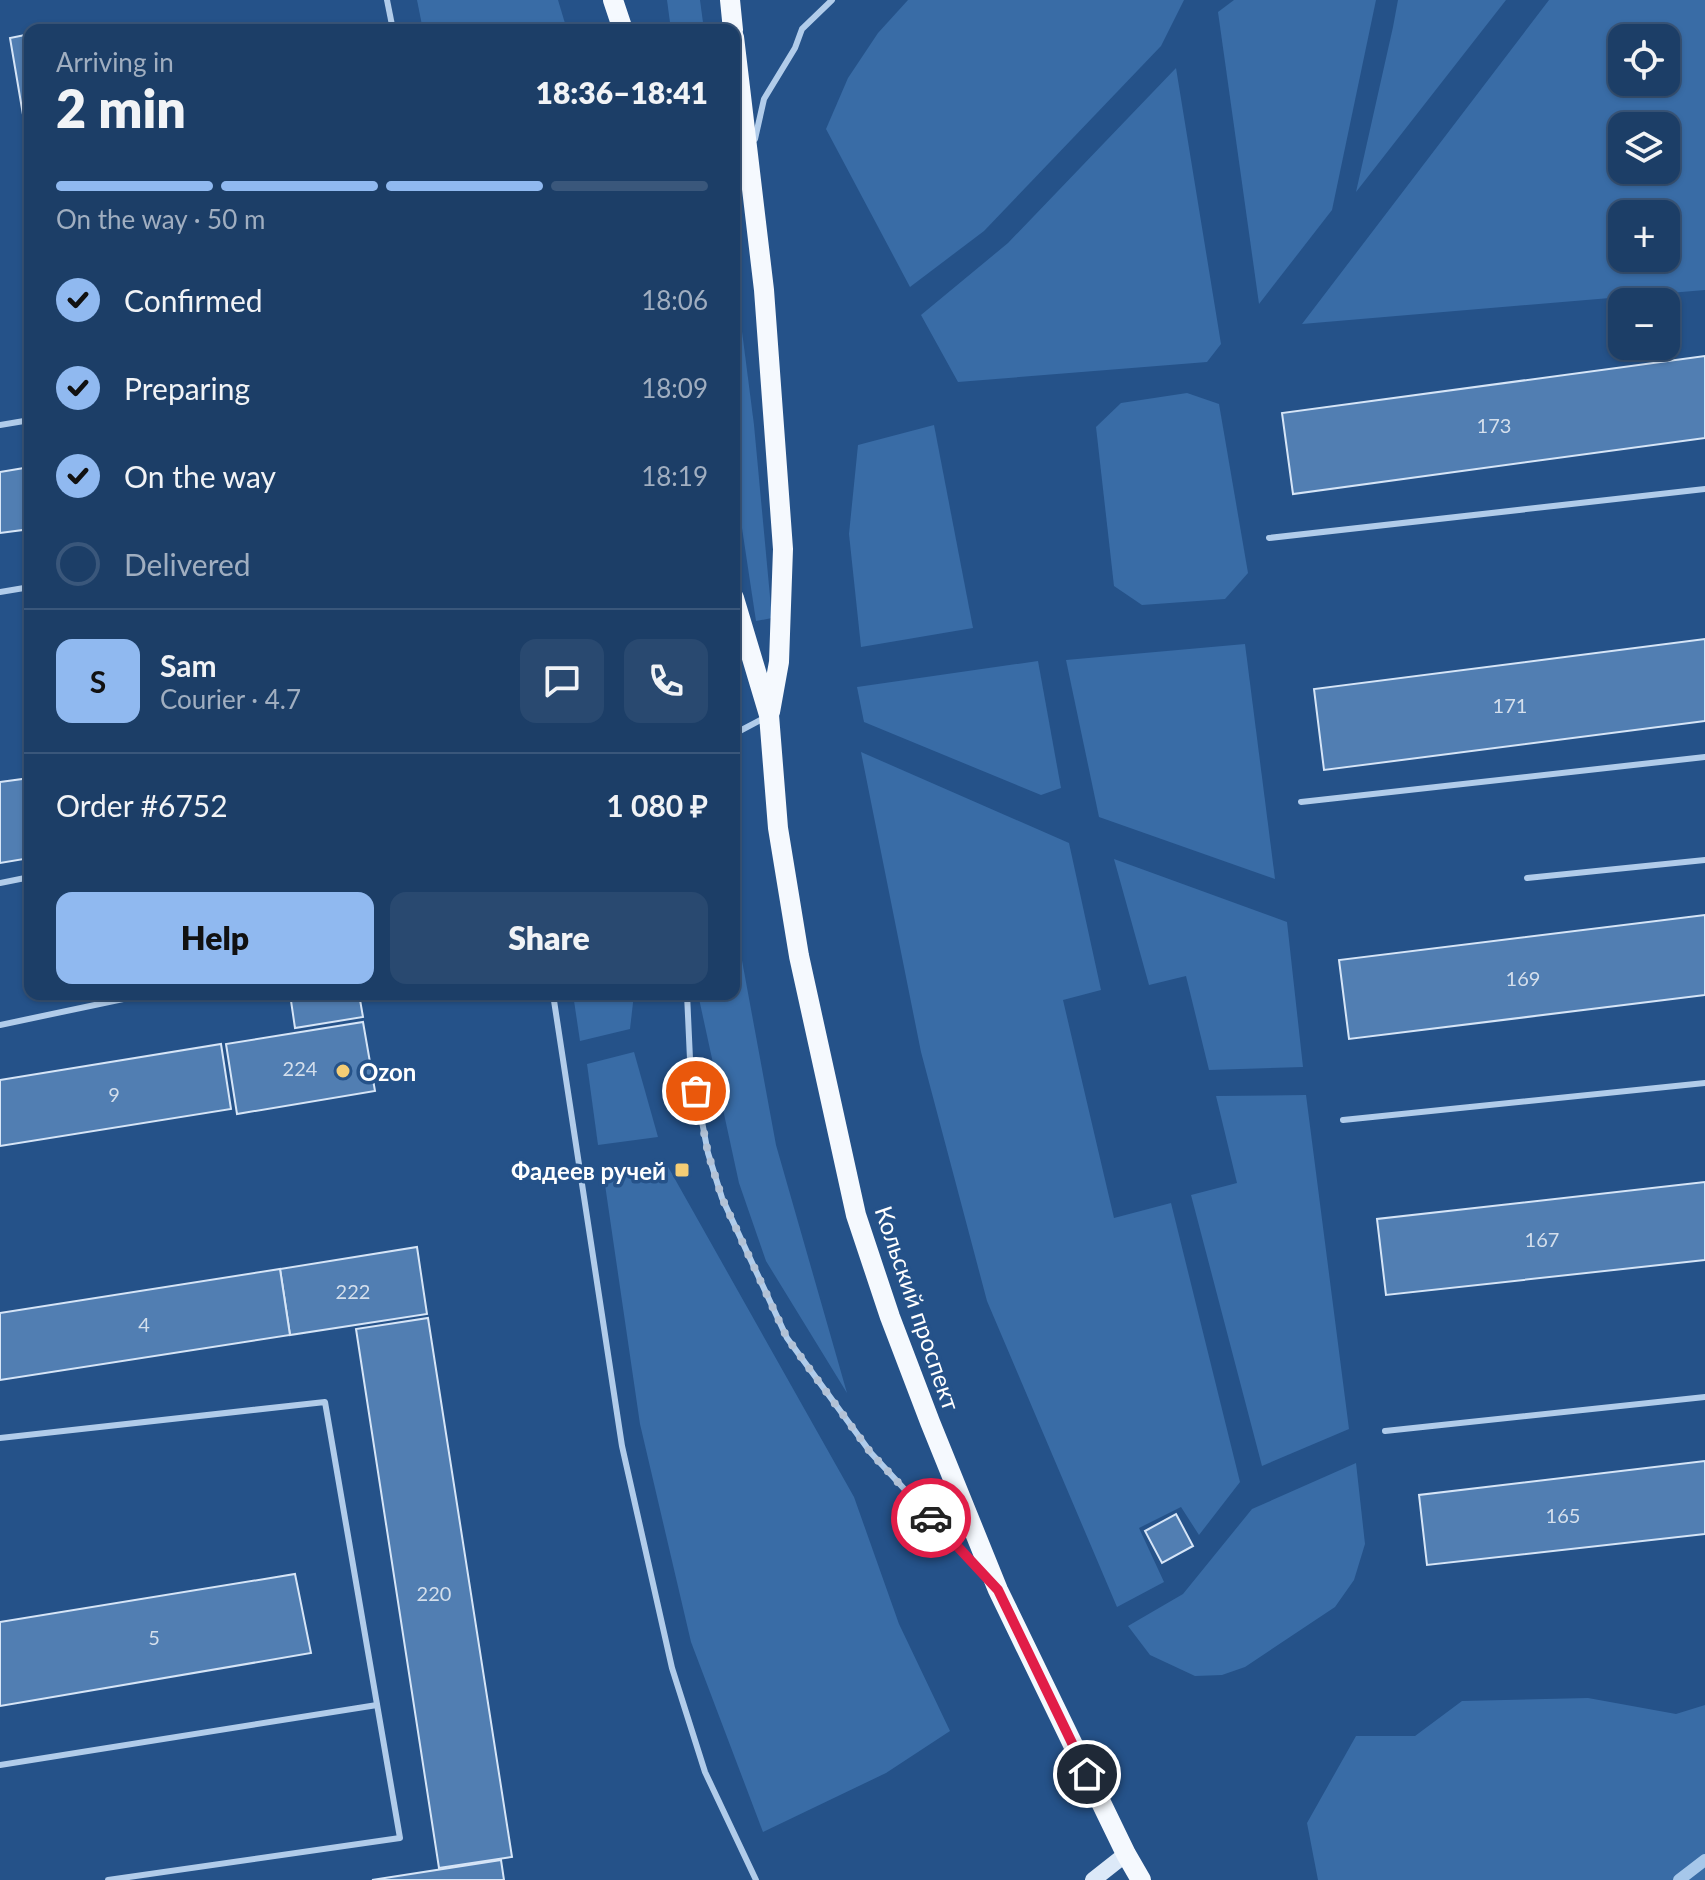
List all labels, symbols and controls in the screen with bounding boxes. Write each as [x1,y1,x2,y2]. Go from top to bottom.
map controls [1608,24,1680,360]
button: locate [1608,24,1680,96]
text: Arriving in [56,46,174,78]
text: 18:36–18:41 [535,74,708,110]
text: 2 min [56,77,186,139]
button: layers [1608,112,1680,184]
button: + [1608,200,1680,272]
text: On the way · 50 m [56,203,265,235]
icon: check [56,278,100,322]
text: Confirmed [124,282,263,318]
text: 18:06 [641,284,708,316]
button: − [1608,288,1680,360]
icon: check [56,366,100,410]
text: Preparing [124,370,250,406]
text: 18:09 [641,372,708,404]
house number: 173 [1477,413,1511,437]
icon: check [56,454,100,498]
text: On the way [124,458,276,494]
text: 18:19 [641,460,708,492]
text: Delivered [124,546,251,582]
button: chat [520,639,604,723]
button: phone [624,639,708,723]
text: Sam [160,647,217,683]
text: S [90,663,106,699]
text: Courier · 4.7 [160,683,301,715]
house number: 171 [1493,693,1527,717]
text: Order #6752 [56,787,228,823]
text: 1 080 ₽ [606,787,708,823]
button: Help [56,892,374,984]
button: Share [390,892,708,984]
house number: 169 [1506,966,1540,990]
house number: 224 [283,1056,318,1080]
place label: Ozon [359,1057,416,1086]
pin [662,1057,730,1125]
marker: Ozon [334,1062,352,1080]
icon: bag [674,1069,718,1113]
house number: 9 [108,1082,120,1106]
place label: Фадеев ручей [511,1156,666,1185]
marker: Фадеев ручей [673,1161,691,1179]
street label: Кольский проспект [869,1202,967,1414]
house number: 167 [1525,1227,1559,1251]
house number: 222 [336,1279,370,1303]
house number: 4 [138,1312,150,1336]
courier [891,1478,971,1558]
icon: car [909,1496,953,1540]
house number: 165 [1546,1503,1580,1527]
house number: 220 [417,1581,451,1605]
house number: 5 [148,1625,160,1649]
pin [1053,1740,1121,1808]
icon: home [1065,1752,1109,1796]

